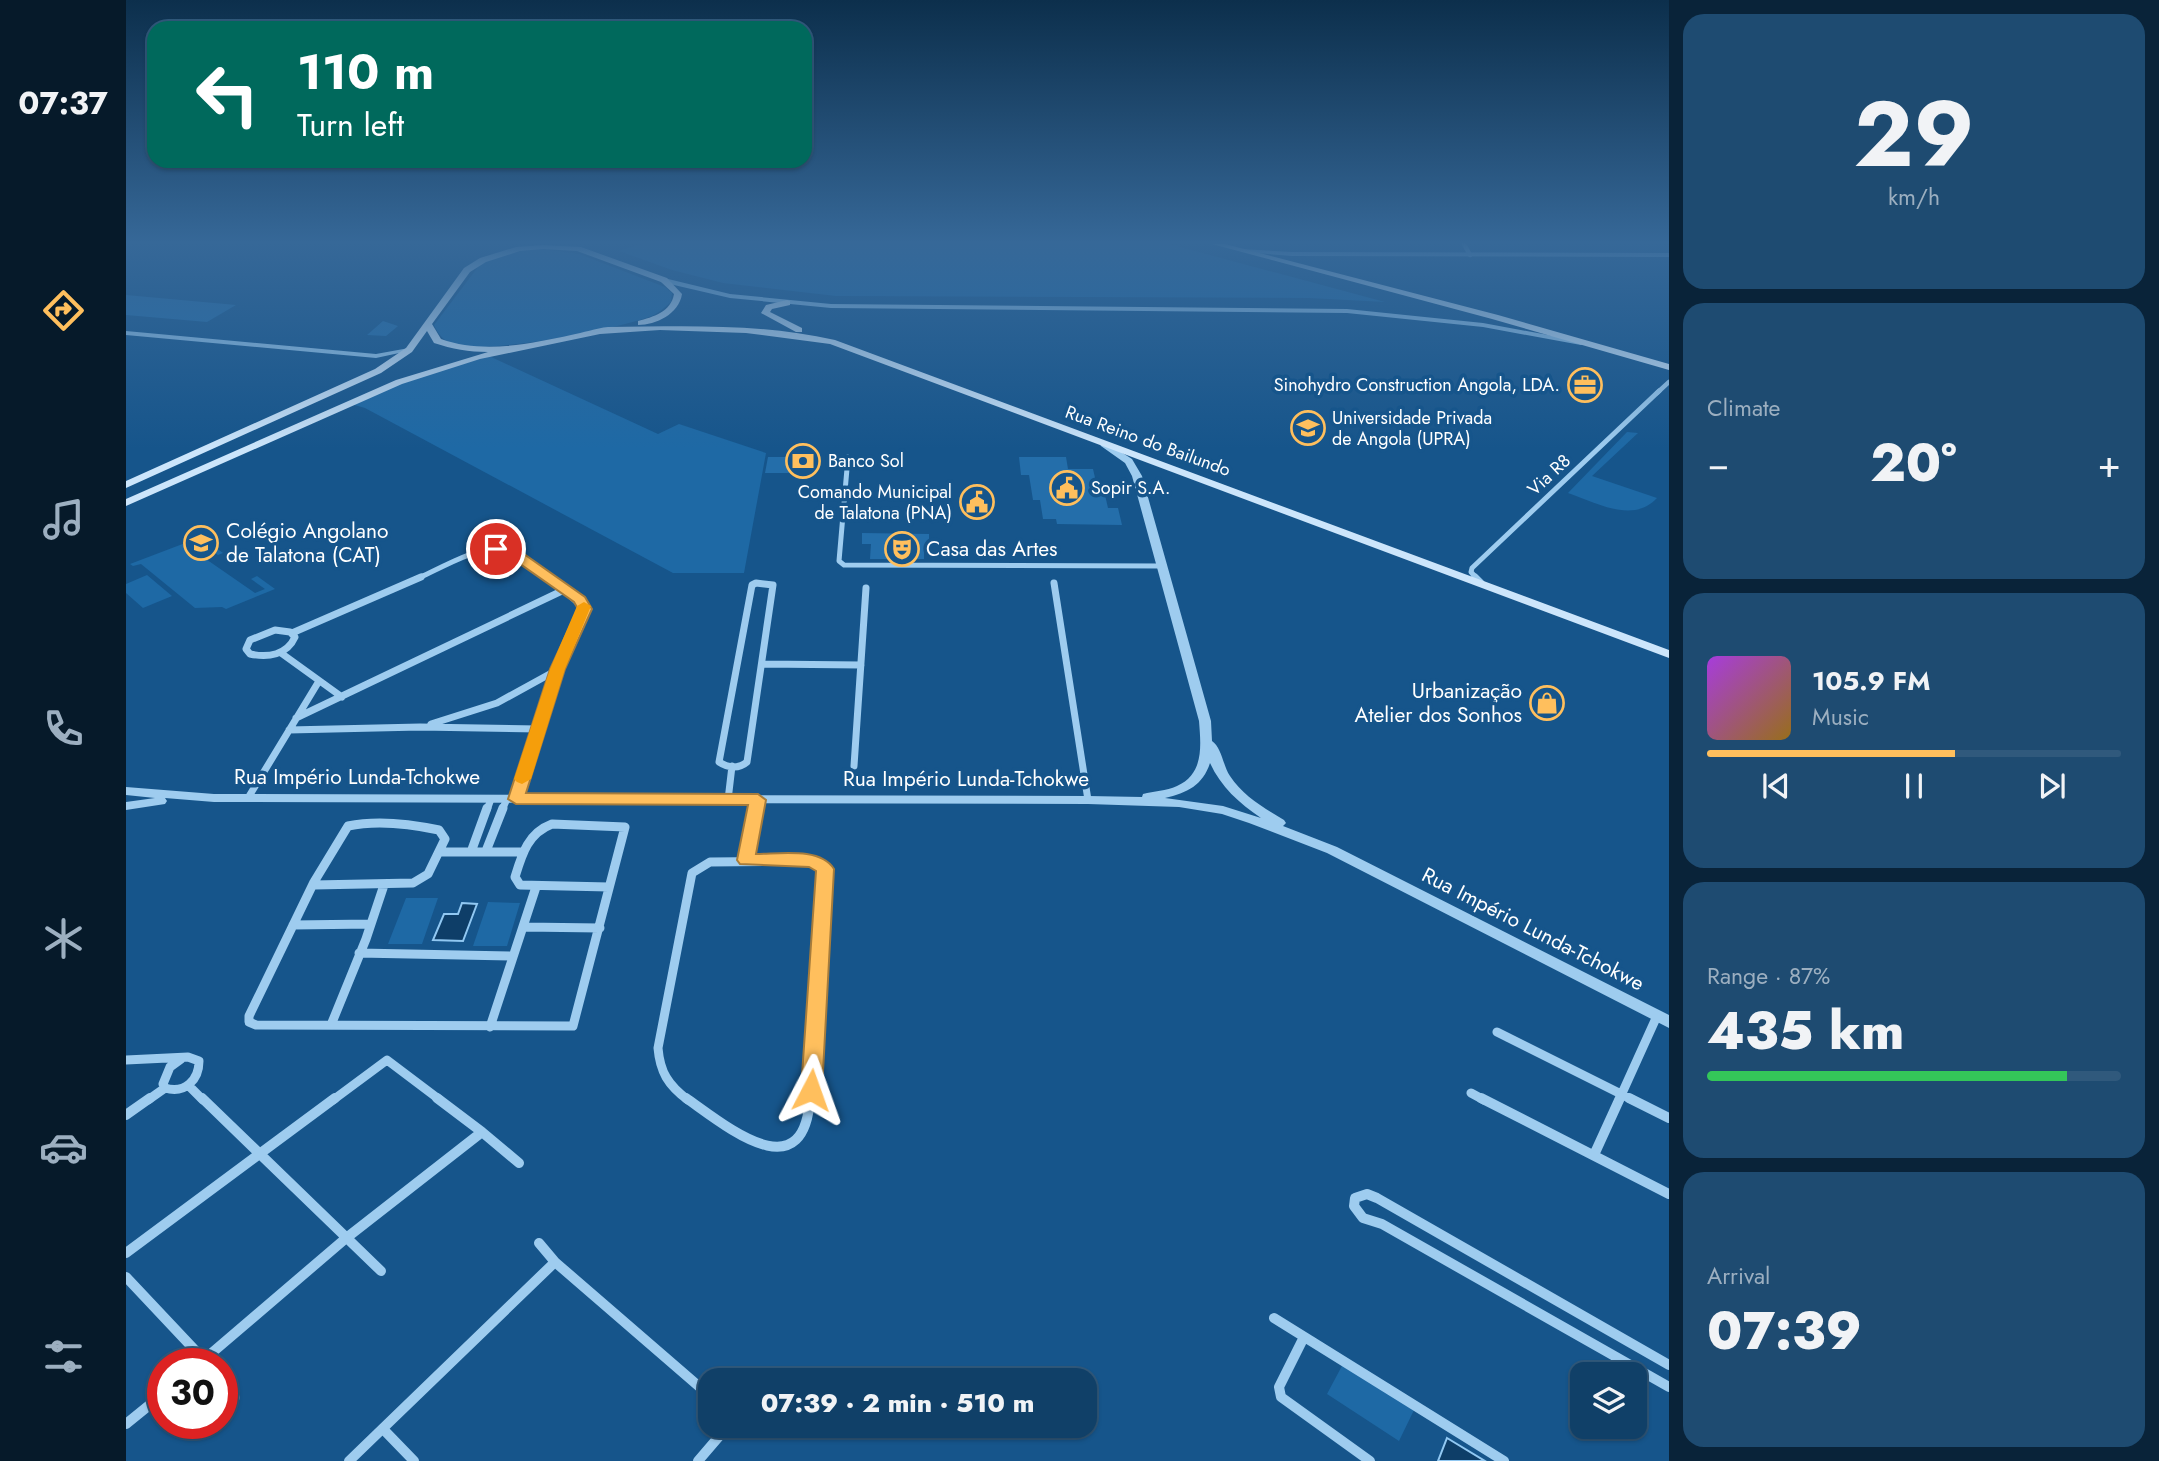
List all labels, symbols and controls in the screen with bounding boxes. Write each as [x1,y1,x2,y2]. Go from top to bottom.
text: 110 m [297,37,434,107]
icon: left [182,49,273,140]
text: 29 [1854,69,1974,200]
text: 07:37 [18,80,108,126]
text: Turn left [297,102,404,148]
text: km/h [1888,180,1940,214]
icon: directions [39,286,88,335]
office icon: Sinohydro Construction Angola, LDA. [1566,366,1604,404]
place label: Sinohydro Construction Angola, LDA. [1274,372,1560,398]
text: Climate [1707,391,1780,425]
street label: Rua Reino do Bailundo [1062,399,1234,483]
place label: Universidade Privada de Angola (UPRA) [1332,405,1492,452]
school or university icon: Universidade Privada de Angola (UPRA) [1289,409,1327,447]
text: 20° [1870,425,1957,501]
text: − [1707,436,1729,491]
text: + [2098,436,2121,491]
bank icon: Banco Sol [784,442,822,480]
place label: Banco Sol [828,448,904,474]
street label: Via R8 [1522,448,1576,502]
public building icon: Sopir S.A. [1048,469,1086,507]
place label: Sopir S.A. [1091,475,1170,501]
place label: Comando Municipal de Talatona (PNA) [798,479,952,526]
public building icon: Comando Municipal de Talatona (PNA) [958,483,996,521]
icon: music [39,495,88,544]
place label: Colégio Angolano de Talatona (CAT) [226,516,388,570]
pin [466,519,526,579]
school or university icon: Colégio Angolano de Talatona (CAT) [182,524,220,562]
icon: arrive [477,530,515,568]
theatre icon: Casa das Artes [883,530,921,568]
place label: Casa das Artes [926,534,1058,564]
text: 105.9 FM [1812,662,1930,700]
place label: Urbanização Atelier dos Sonhos [1355,676,1522,730]
shop icon: Urbanização Atelier dos Sonhos [1528,684,1566,722]
text: Music [1812,700,1869,734]
icon: phone [39,704,88,753]
street label: Rua Império Lunda-Tchokwe [234,762,480,792]
street label: Rua Império Lunda-Tchokwe [843,764,1089,794]
icon: previous [1757,767,1795,805]
icon: pause [1895,767,1933,805]
icon: next [2033,767,2071,805]
street label: Rua Império Lunda-Tchokwe [1417,860,1650,998]
icon: climate [39,914,88,963]
text: Range · 87% [1707,959,1830,993]
text: 435 km [1707,993,1904,1069]
position arrow [774,1053,848,1127]
icon: car [39,1123,88,1172]
text: Arrival [1707,1259,1770,1293]
text: 07:39 [1707,1293,1862,1369]
icon: filters [39,1332,88,1381]
speed limit sign: 30 [147,1348,238,1439]
map controls [1570,1362,1647,1439]
button: layers [1570,1362,1647,1439]
text: 07:39 · 2 min · 510 m [761,1384,1034,1422]

